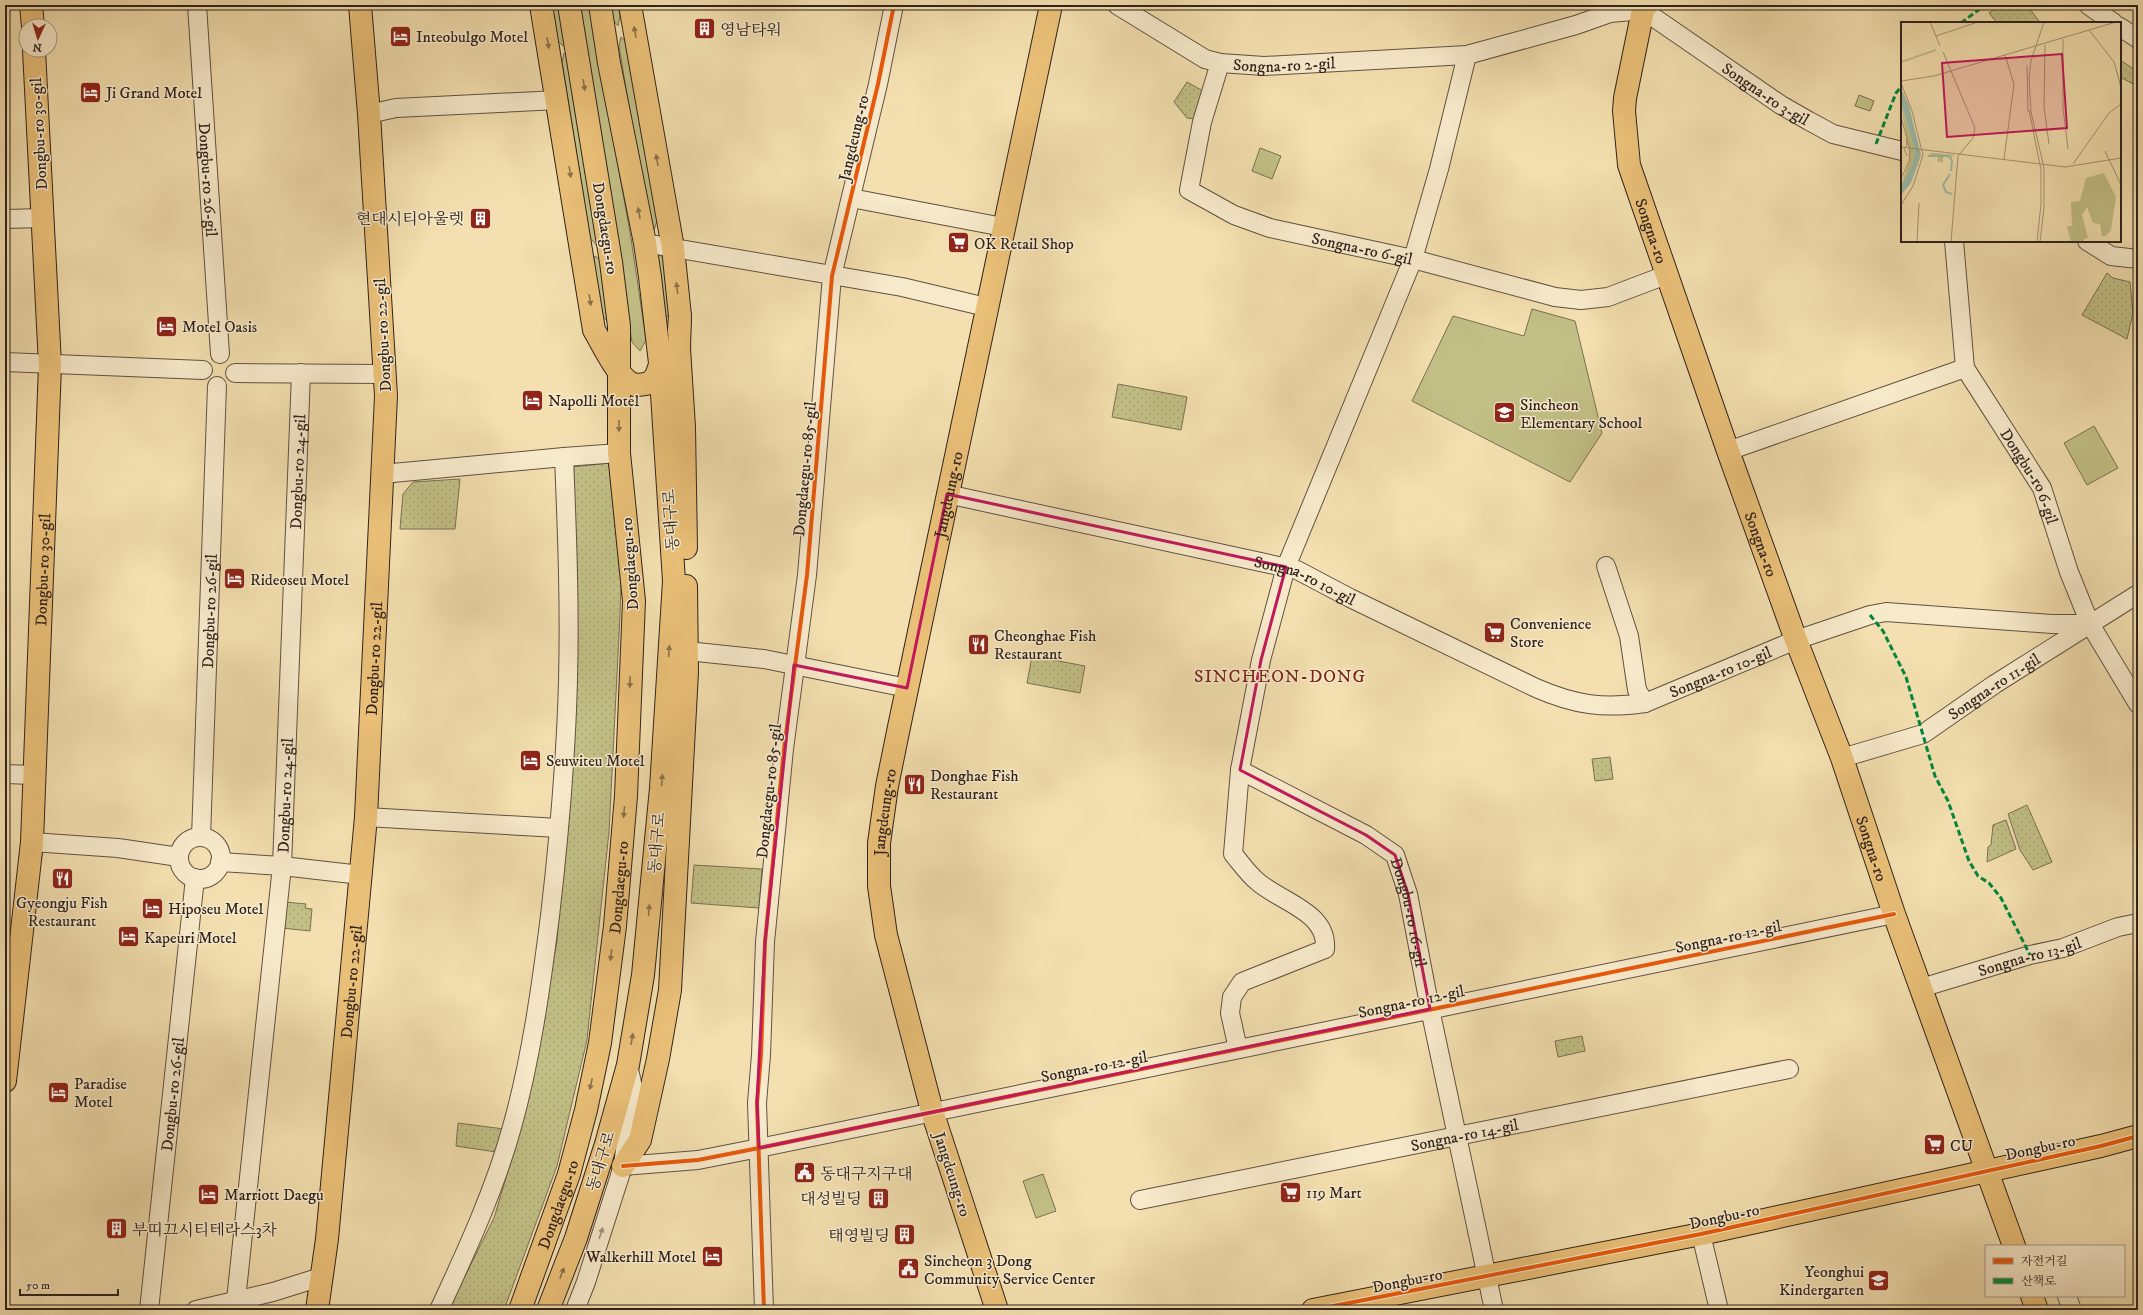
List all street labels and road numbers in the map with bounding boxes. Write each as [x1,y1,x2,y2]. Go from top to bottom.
street label: Songna-ro 2-gil [1232,53,1336,77]
street label: Songna-ro 3-gil [1718,58,1813,130]
street label: Dongbu-ro 30-gil [26,77,52,191]
street label: Jangdeung-ro [834,93,874,185]
street label: Dongbu-ro 26-gil [194,122,221,238]
street label: Dongdaegu-ro [588,181,622,276]
street label: Songna-ro [1630,196,1671,266]
street label: Songna-ro 6-gil [1310,228,1414,270]
street label: Dongbu-ro 22-gil [370,277,396,392]
street label: Dongdaegu-ro 85-gil [789,400,821,538]
street label: Dongbu-ro 24-gil [286,414,310,530]
street label: Dongbu-ro 6-gil [1995,425,2062,527]
street label: Jangdeung-ro [930,450,968,542]
street label: 동대구로 [659,488,683,551]
street label: Songna-ro [1740,509,1781,580]
street label: Dongbu-ro 30-gil [31,513,55,626]
street label: Dongdaegu-ro [617,517,643,611]
street label: Songna-ro 10-gil [1252,552,1359,610]
street label: Dongbu-ro 26-gil [198,554,222,669]
street label: Dongbu-ro 22-gil [362,601,387,716]
street label: Songna-ro 10-gil [1667,642,1775,703]
street label: Songna-ro 11-gil [1945,649,2044,725]
street label: Dongdaegu-ro 85-gil [752,722,786,860]
street label: Dongbu-ro 24-gil [274,737,298,853]
street label: Jangdeung-ro [870,767,901,858]
street label: 동대구로 [644,811,670,875]
street label: Songna-ro [1851,813,1891,884]
street label: Dongdaegu-ro [605,840,633,935]
street label: Dongbu-ro 16-gil [1385,855,1431,969]
street label: Songna-ro 12-gil [1673,916,1783,958]
street label: Dongbu-ro 22-gil [337,924,367,1039]
street label: Songna-ro 13-gil [1976,933,2084,981]
street label: Songna-ro 12-gil [1356,981,1466,1023]
street label: Dongbu-ro 26-gil [157,1036,189,1152]
street label: Songna-ro 12-gil [1039,1047,1149,1087]
street label: Songna-ro 14-gil [1409,1115,1520,1156]
street label: 동대구로 [582,1128,620,1194]
street label: Jangdeung-ro [928,1128,975,1219]
street label: Dongbu-ro [2003,1131,2077,1165]
street label: Dongdaegu-ro [534,1158,583,1252]
street label: Dongbu-ro [1687,1200,1761,1234]
street label: Dongbu-ro [1370,1264,1444,1298]

